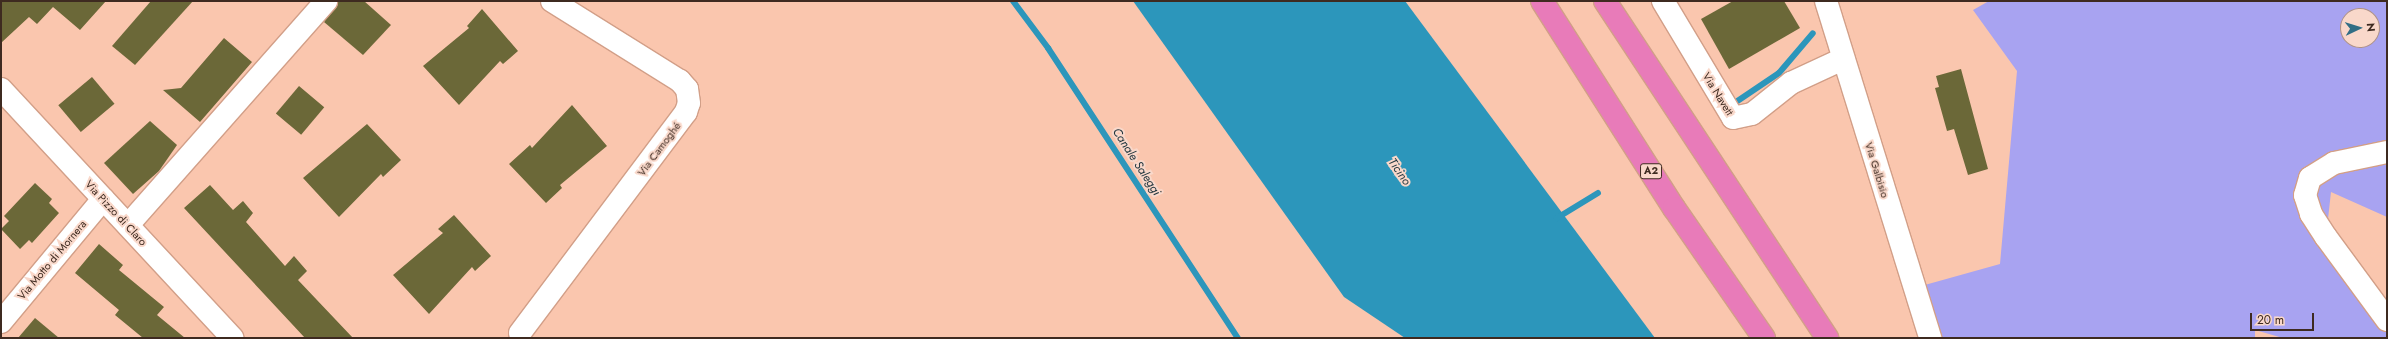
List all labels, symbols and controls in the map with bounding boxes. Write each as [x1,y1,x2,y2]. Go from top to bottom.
north arrow [2340,8,2380,48]
text: N [2363,22,2379,32]
street label: Via Navett [1700,70,1736,118]
street label: Via Camoghé [635,120,683,178]
water label: Canale Saleggi [1109,126,1163,198]
street label: Via Galbisio [1862,141,1892,199]
water label: Ticino [1385,156,1413,188]
road number: A2 [1640,163,1662,179]
street label: Via Pizzo di Claro [82,178,150,248]
street label: Via Motto di Mornera [15,218,89,302]
scale bar [2252,305,2316,331]
text: 20 m [2257,311,2284,329]

